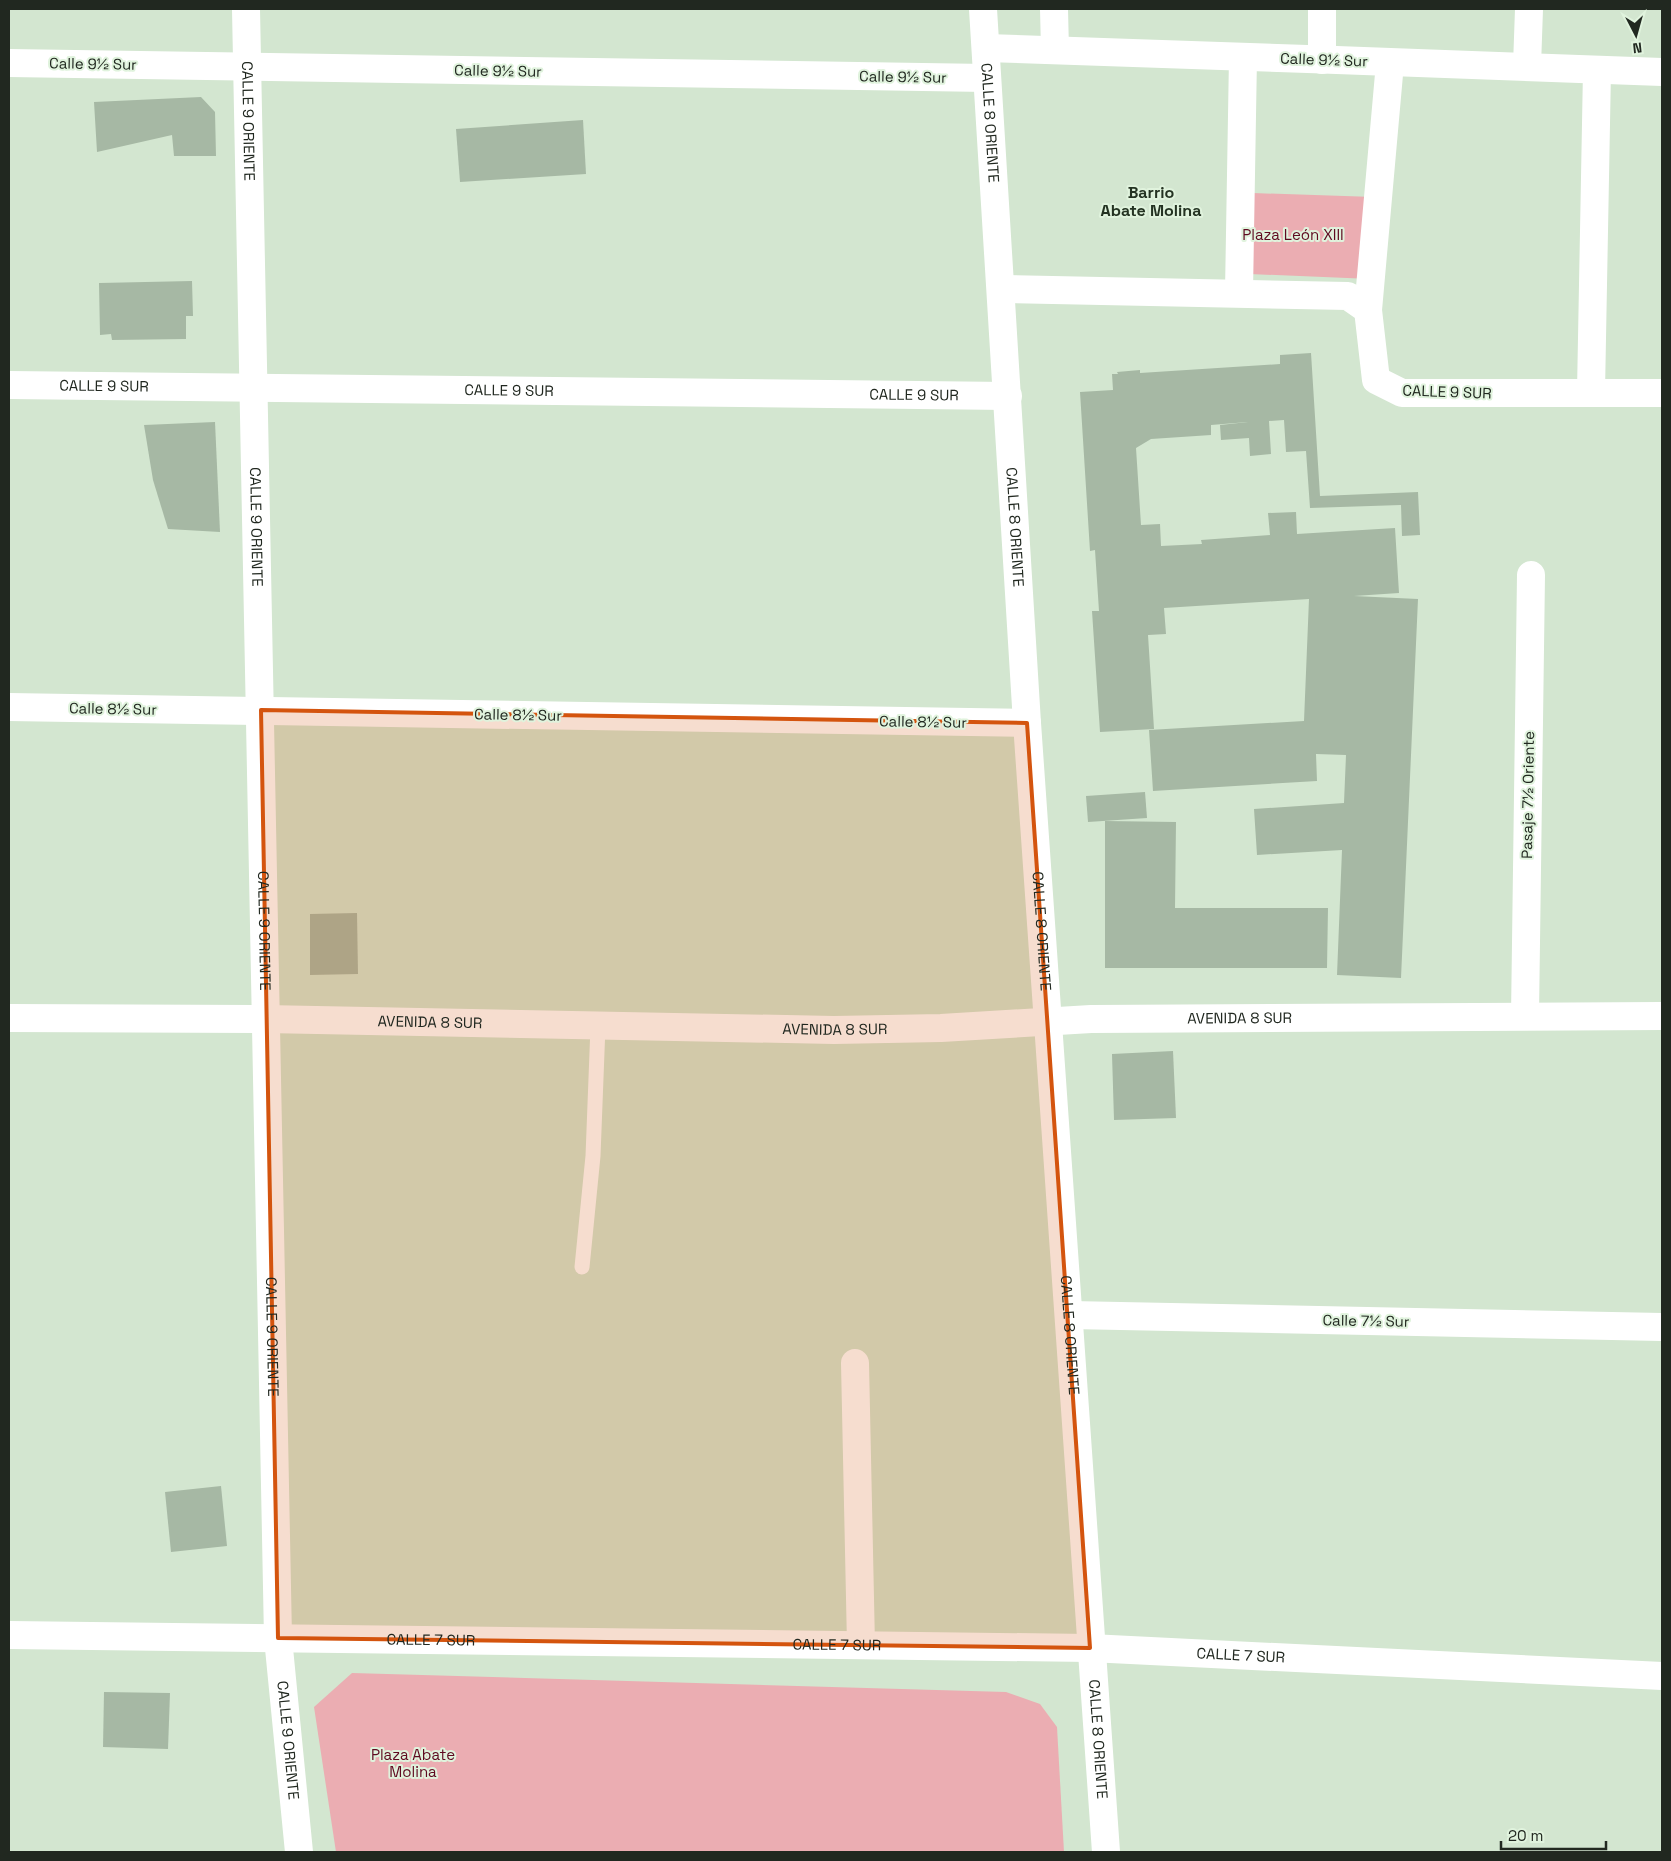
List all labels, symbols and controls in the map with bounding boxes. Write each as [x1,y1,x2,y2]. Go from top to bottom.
north arrow [1611,10,1661,60]
text: N [1632,38,1643,57]
street label: Calle 9½ Sur [1280,48,1369,71]
street label: Calle 9½ Sur [49,53,137,74]
street label: Calle 9½ Sur [454,60,542,81]
street label: CALLE 9 ORIENTE [238,61,259,181]
street label: CALLE 8 ORIENTE [977,62,1004,183]
street label: Calle 9½ Sur [859,66,947,87]
district label: Barrio Abate Molina [1101,182,1201,221]
park label: Plaza León XIII [1242,225,1344,244]
street label: CALLE 9 SUR [59,376,149,396]
street label: CALLE 9 SUR [464,380,554,400]
street label: CALLE 9 SUR [1402,380,1492,403]
street label: CALLE 9 SUR [869,384,959,404]
street label: CALLE 9 ORIENTE [246,467,267,587]
street label: CALLE 8 ORIENTE [1002,467,1029,587]
street label: Calle 8½ Sur [69,698,157,719]
street label: Calle 8½ Sur [474,704,562,725]
street label: Calle 8½ Sur [879,711,967,732]
street label: Pasaje 7½ Oriente [1517,731,1538,859]
street label: CALLE 9 ORIENTE [254,871,275,991]
street label: CALLE 8 ORIENTE [1028,871,1056,992]
street label: AVENIDA 8 SUR [1187,1008,1292,1027]
street label: AVENIDA 8 SUR [377,1011,483,1032]
street label: AVENIDA 8 SUR [782,1019,887,1039]
street label: CALLE 8 ORIENTE [1057,1275,1084,1396]
street label: CALLE 9 ORIENTE [262,1277,283,1397]
street label: Calle 7½ Sur [1322,1310,1410,1331]
street label: CALLE 7 SUR [387,1630,475,1650]
street label: CALLE 7 SUR [792,1634,881,1654]
street label: CALLE 7 SUR [1196,1643,1286,1667]
street label: CALLE 8 ORIENTE [1085,1679,1112,1800]
street label: CALLE 9 ORIENTE [273,1680,304,1801]
park label: Plaza Abate Molina [371,1745,455,1781]
scale bar [1501,1818,1606,1850]
text: 20 m [1508,1826,1543,1845]

